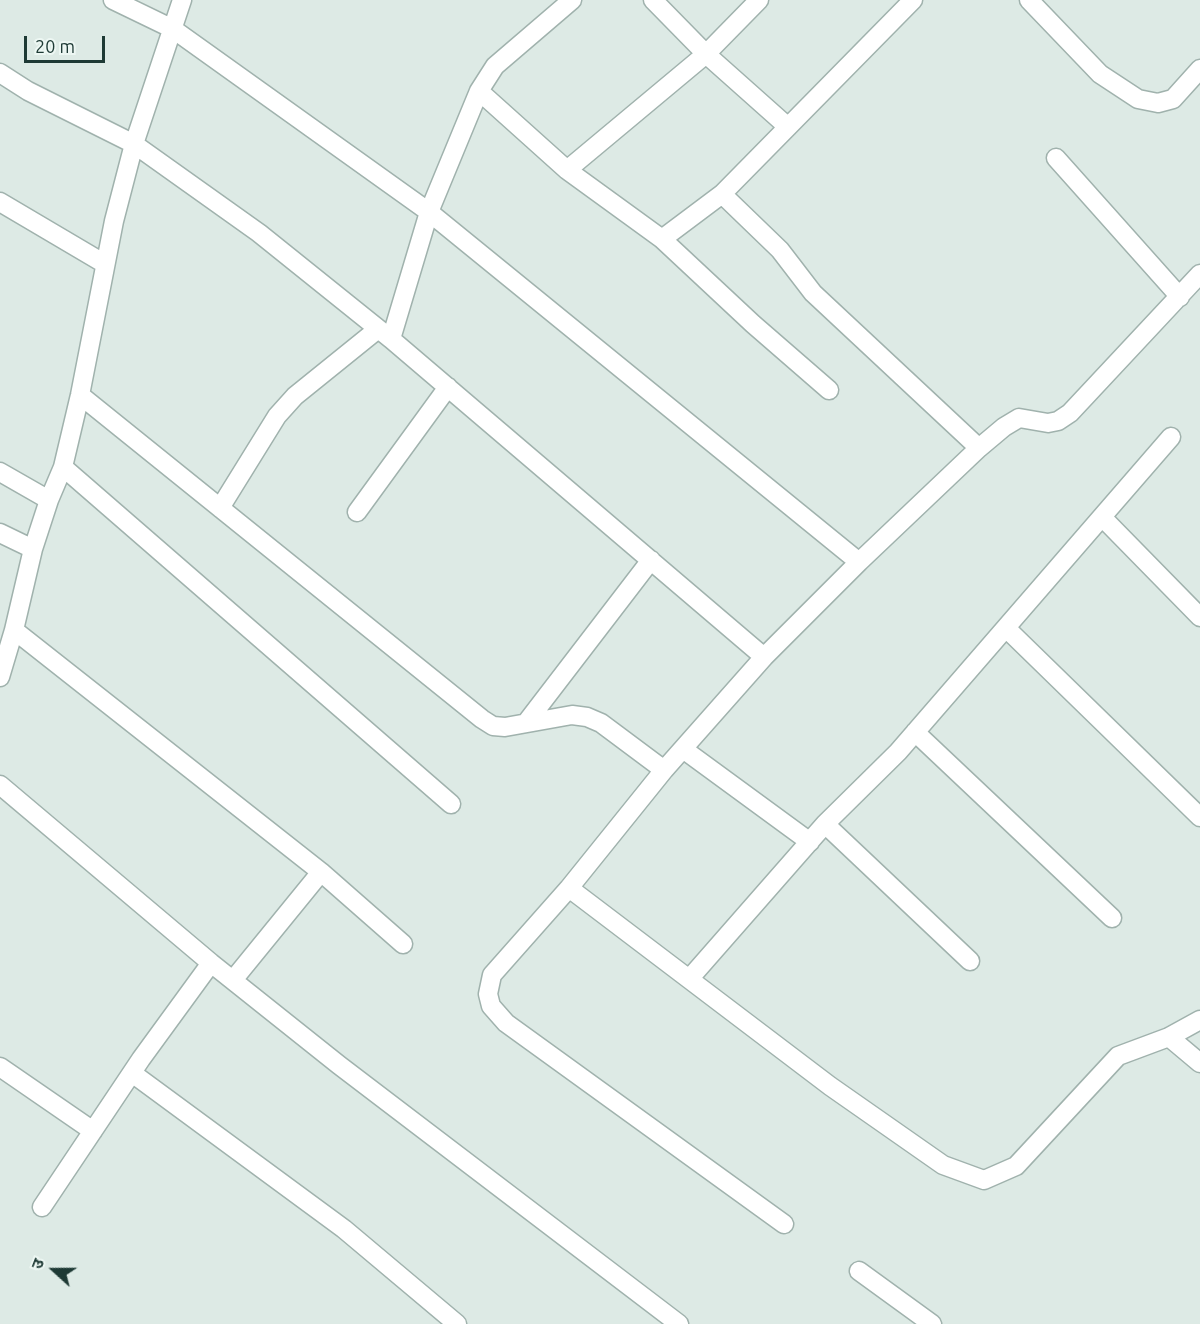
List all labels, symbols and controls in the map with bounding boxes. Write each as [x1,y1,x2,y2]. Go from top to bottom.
scale bar [27,24,108,62]
text: 20 m [35,36,75,56]
north arrow [24,1240,84,1300]
text: उ [27,1256,47,1271]

